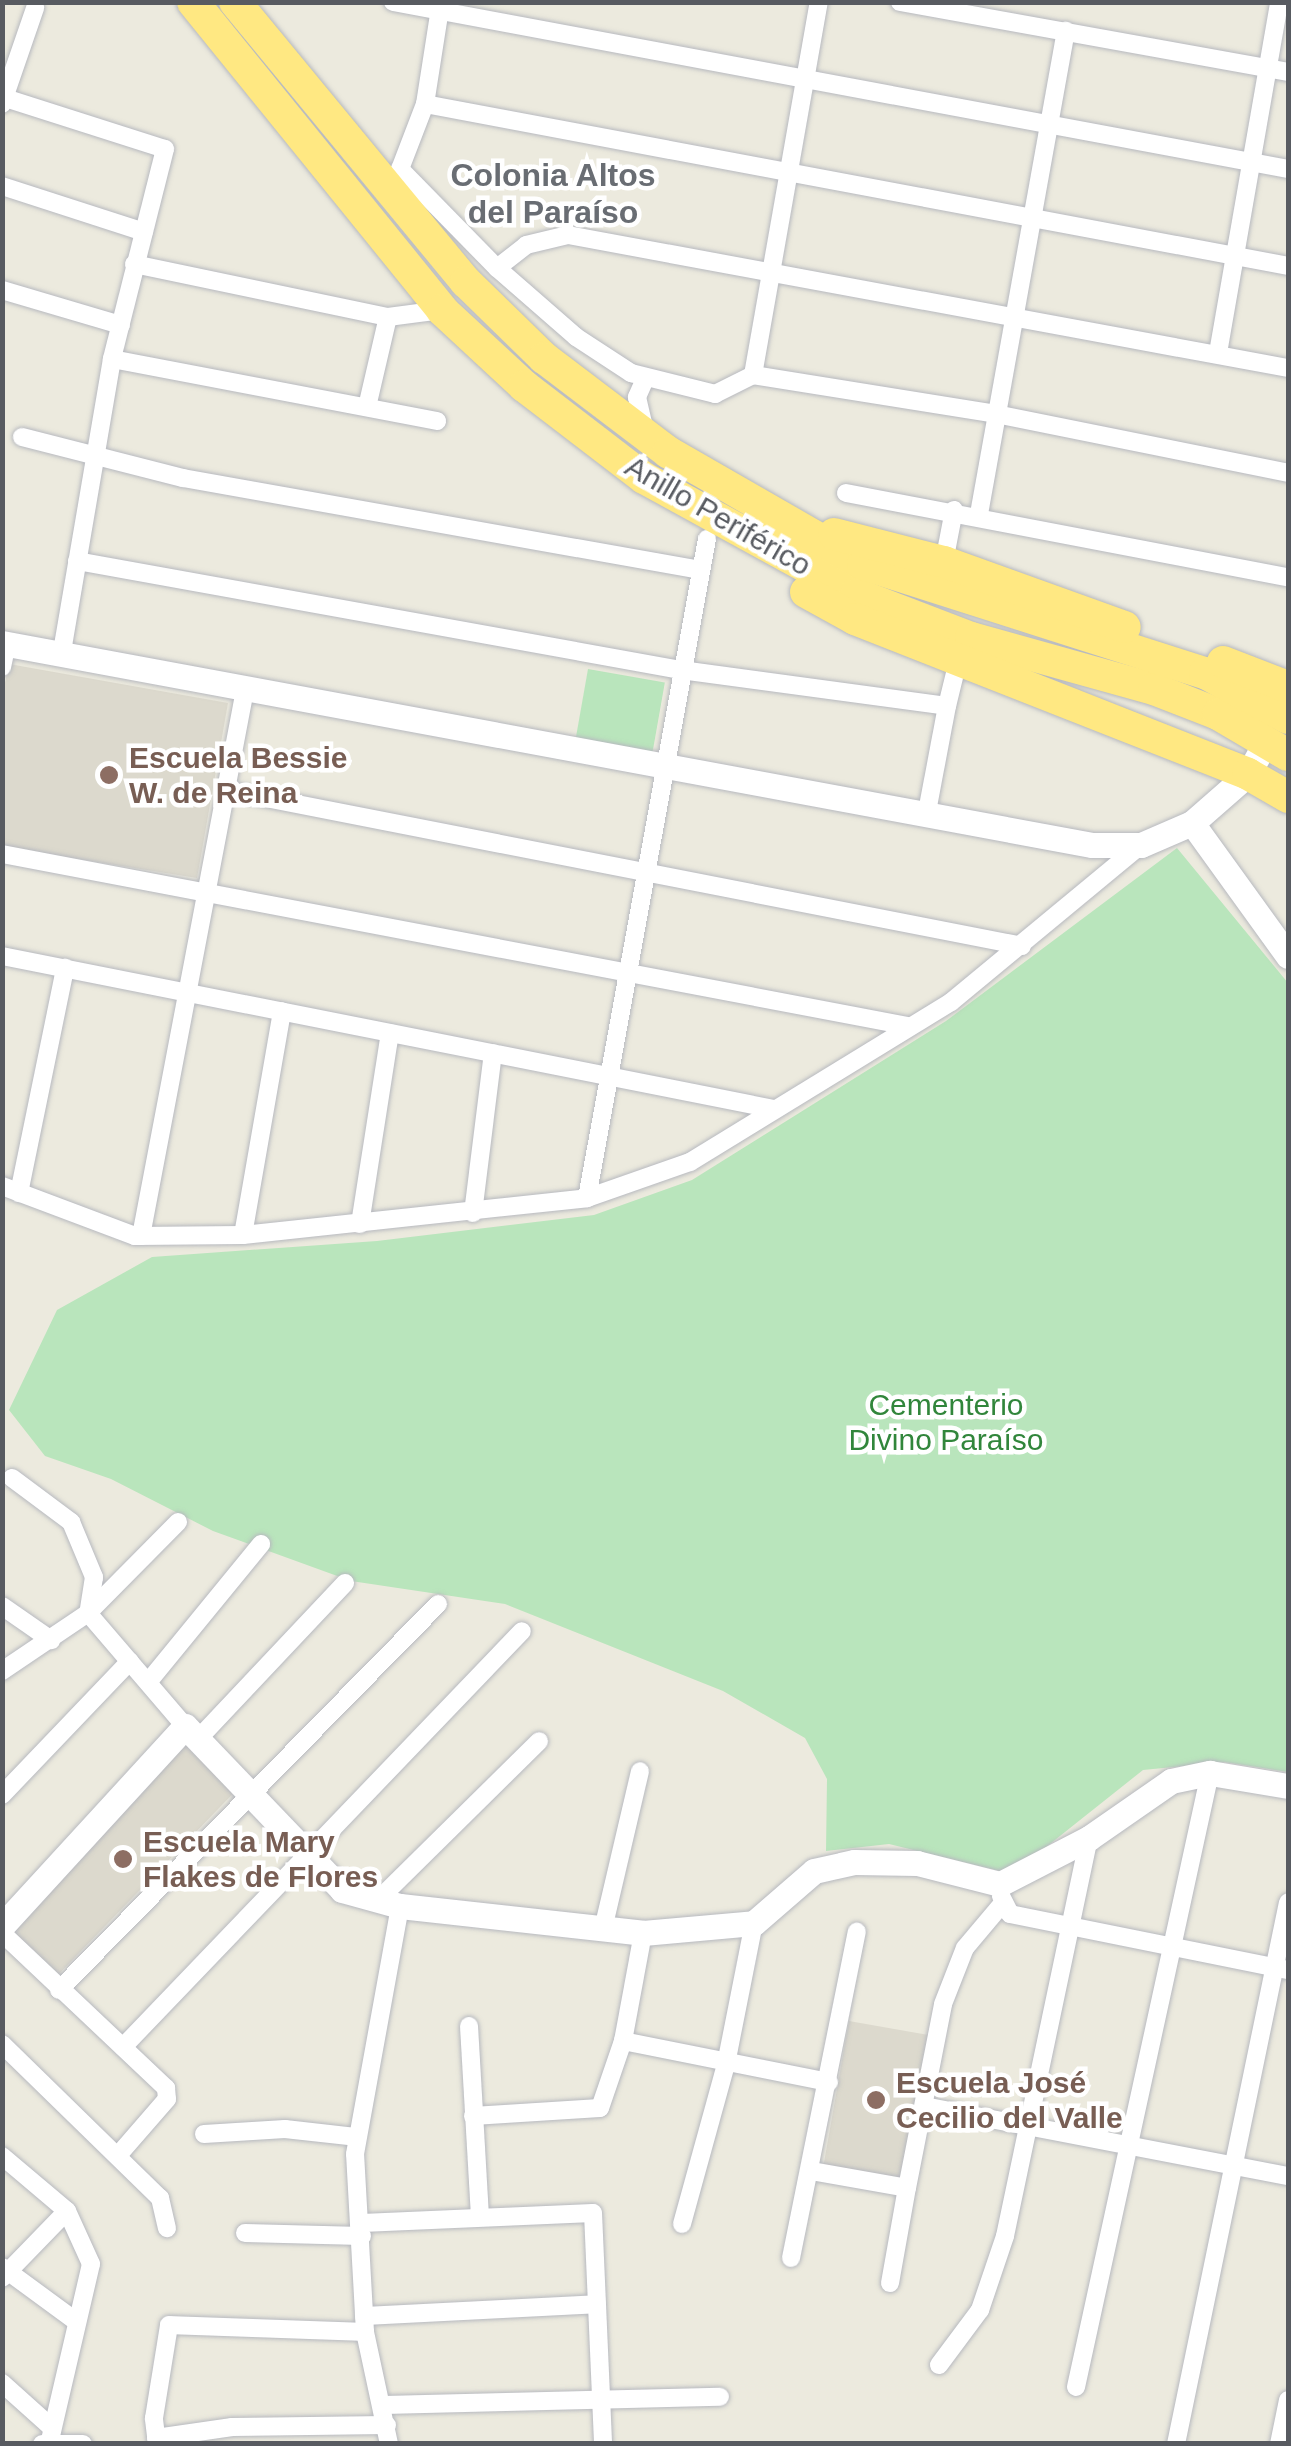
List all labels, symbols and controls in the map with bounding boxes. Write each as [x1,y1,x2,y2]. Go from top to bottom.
district label: Colonia Altos del Paraíso [450,157,656,232]
street label: Anillo Periférico [619,448,817,584]
place label: Escuela Bessie W. de Reina [129,740,347,810]
marker: Escuela Bessie W. de Reina [98,764,120,786]
park label: Cementerio Divino Paraíso [848,1387,1044,1458]
place label: Escuela Mary Flakes de Flores [143,1824,378,1894]
marker: Escuela Mary Flakes de Flores [112,1848,134,1870]
place label: Escuela José Cecilio del Valle [896,2065,1123,2136]
marker: Escuela José Cecilio del Valle [865,2089,887,2111]

